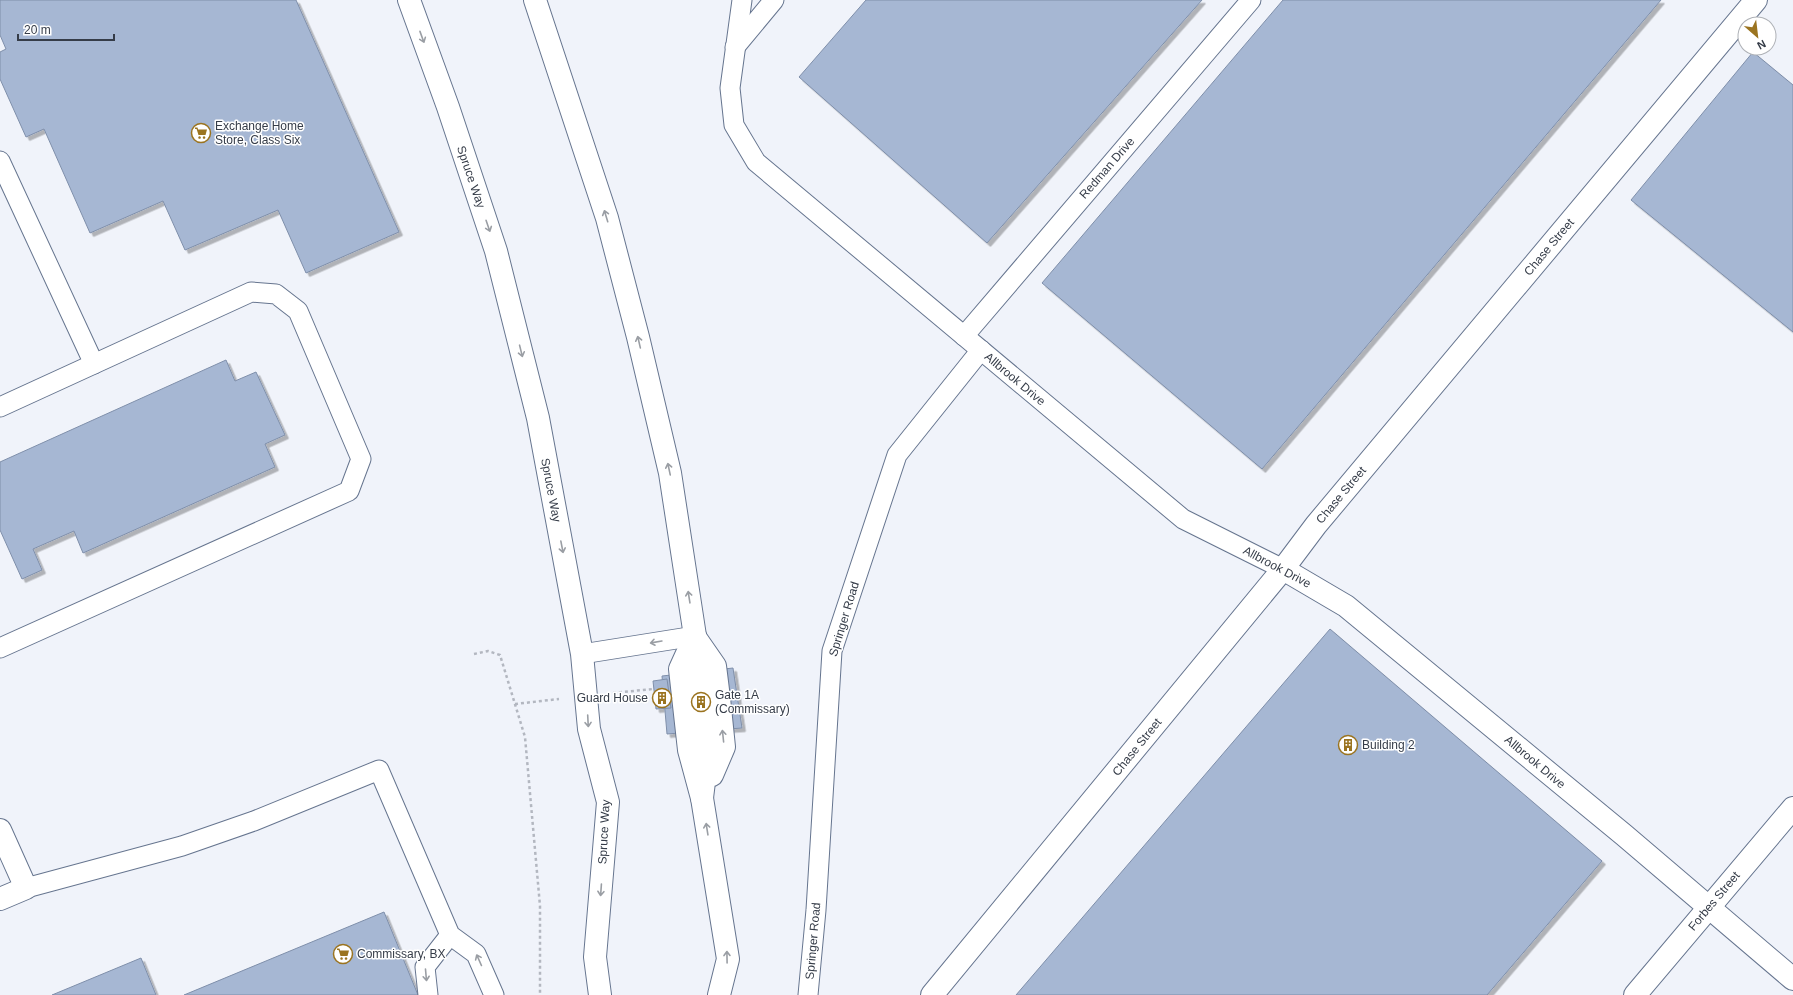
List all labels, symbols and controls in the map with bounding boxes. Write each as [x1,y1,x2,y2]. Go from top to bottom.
scale bar [18,16,114,42]
north arrow [1737,16,1777,56]
text: 20 m [24,23,51,37]
one-way arrow [419,30,426,43]
text: N [1755,38,1768,52]
place label: Exchange Home Store, Class Six [215,119,304,147]
supermarket icon: Exchange Home Store, Class Six [190,122,212,144]
street label: Redman Drive [1077,134,1138,202]
street label: Spruce Way [454,144,488,210]
one-way arrow [602,210,609,223]
street label: Chase Street [1521,215,1577,278]
one-way arrow [484,219,492,231]
one-way arrow [635,336,643,349]
one-way arrow [518,344,526,357]
street label: Allbrook Drive [982,350,1048,409]
street label: Spruce Way [538,457,564,523]
one-way arrow [664,462,672,475]
street label: Chase Street [1313,463,1369,526]
one-way arrow [558,540,566,553]
street label: Allbrook Drive [1241,543,1314,591]
street label: Springer Road [826,580,862,658]
one-way arrow [685,591,693,604]
one-way arrow [650,638,663,646]
building icon: Guard House [651,687,673,709]
place label: Gate 1A (Commissary) [715,688,790,716]
place label: Guard House [577,691,648,705]
building icon: Gate 1A (Commissary) [690,691,712,713]
one-way arrow [585,714,592,727]
street label: Chase Street [1110,715,1165,779]
one-way arrow [719,730,727,743]
street label: Allbrook Drive [1502,733,1568,792]
building icon: Building 2 [1337,734,1359,756]
place label: Building 2 [1362,738,1415,752]
street label: Spruce Way [595,799,613,865]
one-way arrow [702,823,710,836]
street label: Forbes Street [1685,868,1743,933]
one-way arrow [597,883,604,896]
street label: Springer Road [803,902,823,980]
supermarket icon: Commissary, BX [332,943,354,965]
place label: Commissary, BX [357,947,445,961]
one-way arrow [723,951,731,964]
one-way arrow [474,954,482,966]
one-way arrow [422,968,429,981]

